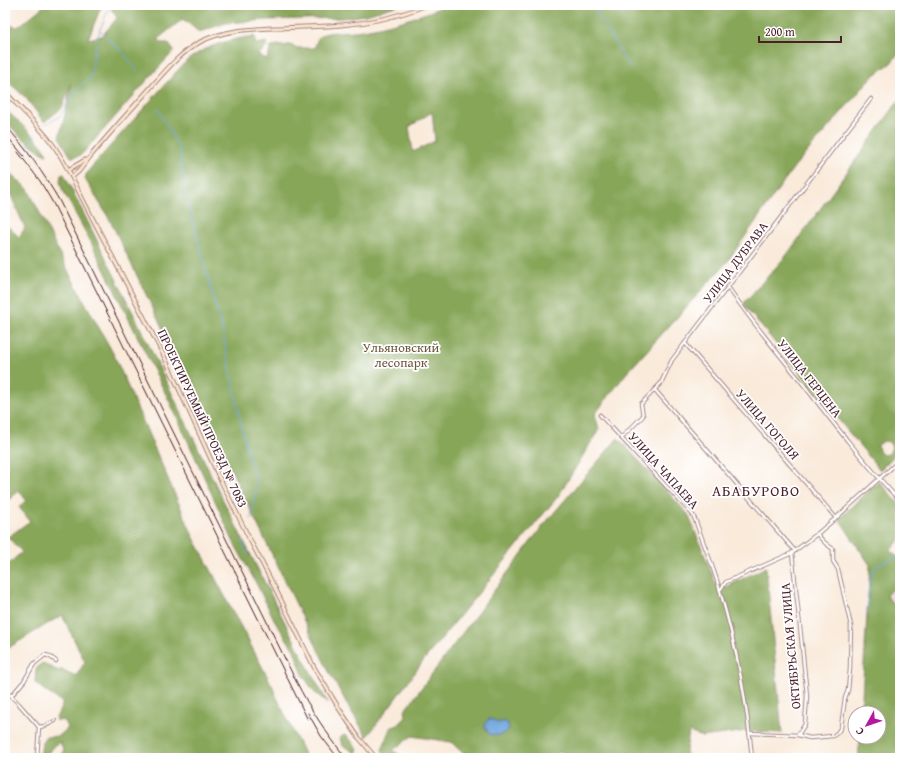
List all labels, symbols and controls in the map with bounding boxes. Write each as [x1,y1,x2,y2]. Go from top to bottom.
scale bar [759,18,841,44]
text: 200 m [765,23,795,40]
street label: УЛИЦА ДУБРАВА [698,217,772,307]
street label: ПРОЕКТИРУЕМЫЙ ПРОЕЗД № 7083 [153,326,252,511]
street label: УЛИЦА ГЕРЦЕНА [773,335,847,422]
park label: Ульяновский лесопарк [363,338,439,372]
street label: УЛИЦА ГОГОЛЯ [731,385,804,464]
street label: УЛИЦА ЧАПАЕВА [624,428,704,513]
district label: АБАБУРОВО [712,480,800,501]
street label: ОКТЯБРЬСКАЯ УЛИЦА [775,582,805,710]
north arrow [847,705,887,745]
text: С [851,724,867,739]

